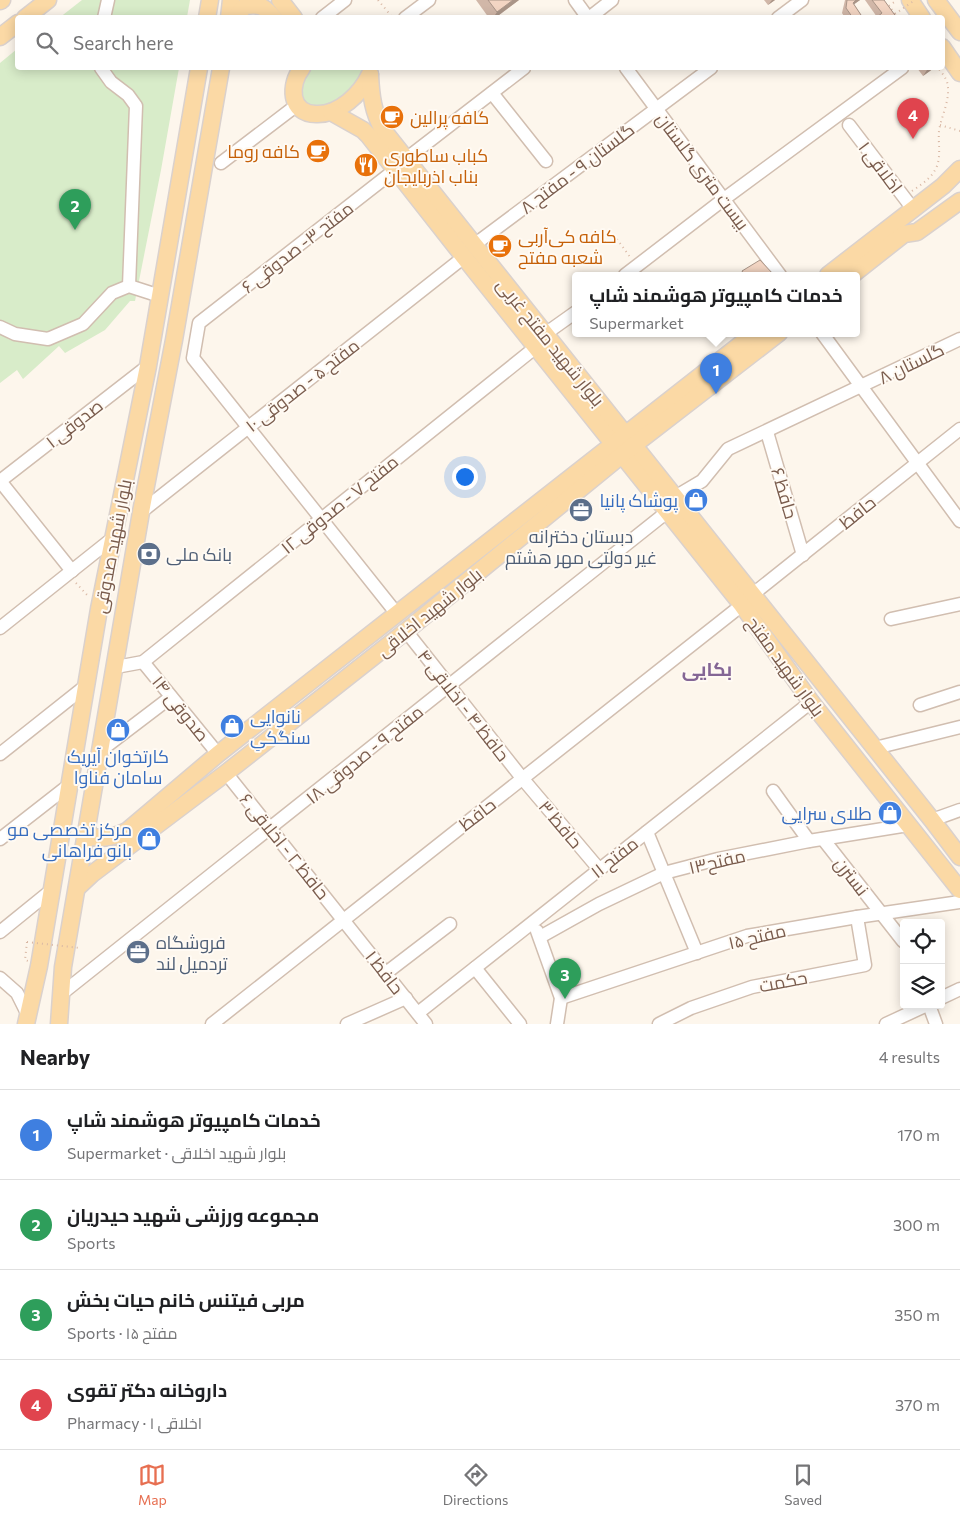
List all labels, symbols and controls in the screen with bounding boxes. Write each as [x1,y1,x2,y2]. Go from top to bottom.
search box [15,15,945,70]
icon: search [33,29,61,57]
text: Search here [73,31,173,54]
pin: 4 [897,98,929,139]
cafe icon: کافه پرالین [379,104,405,130]
place label: کافه پرالین [410,106,489,130]
street label: بیست متری گلستان [651,108,754,235]
street label: گلستان ۹ - مفتح ۸ [516,118,640,220]
street label: اخلاقی ۱ [854,137,908,198]
cafe icon: کافه روما [305,138,331,164]
place label: کافه روما [227,140,300,163]
place label: کباب ساطوری بناب اذربایجان [384,144,488,188]
restaurant icon: کباب ساطوری بناب اذربایجان [353,152,379,178]
pin: 2 [59,189,91,230]
street label: مفتح ۳- صدوقی ۶ [237,197,359,299]
place label: کافه کی‌آربی شعبه مفتح [518,225,617,270]
cafe icon: کافه کی‌آربی شعبه مفتح [487,233,513,259]
popup [572,272,860,337]
street label: بلوار شهید مفتح غربی [491,273,610,412]
text: خدمات کامپیوتر هوشمند شاپ [589,283,843,306]
text: Supermarket [589,313,684,332]
street label: مفتح ۵ - صدوقی ۱۰ [241,334,365,438]
street label: گلستان ۸ [875,338,948,389]
pin: 1 [700,353,732,394]
street label: صدوقی ۱ [41,394,108,453]
street label: مفتح ۷ - صدوقی ۱۲ [276,450,403,560]
your location [452,464,478,490]
street label: حافظ ۶ [767,465,803,521]
street label: بلوار شهید صدوقی [88,477,137,615]
shop icon: پوشاک پانیا [683,487,709,513]
place label: پوشاک پانیا [600,489,678,513]
street label: حافظ [834,491,880,533]
office icon: دبستان دخترانه غیر دولتی مهر هشتم [568,497,594,523]
place label: دبستان دخترانه غیر دولتی مهر هشتم [505,525,657,570]
bank icon: بانک ملی [136,541,162,567]
place label: بانک ملی [166,543,232,566]
street label: بلوار شهید اخلاقی [372,563,487,662]
street label: بلوار شهید مفتح [741,612,830,722]
street label: حافظ ۴ - اخلاقی ۴ [413,645,515,766]
district label: بکایی [682,657,732,681]
street label: صدوقی ۱۴ [147,671,214,746]
street label: مفتح ۹ - صدوقی ۱۸ [301,700,428,810]
place label: نانوایی سنگکیِ [250,705,311,751]
shop icon: نانوایی سنگکیِ [219,713,245,739]
shop icon: کارتخوان آیریک سامان فناوا [105,717,131,743]
place label: کارتخوان آیریک سامان فناوا [67,745,169,789]
street label: حافظ ۲ - اخلاقی ۶ [235,788,335,904]
street label: حافظ [454,793,500,835]
street label: حافظ ۳ [535,795,587,853]
shop icon: طلای سرایی [877,800,903,826]
place label: طلای سرایی [781,802,872,825]
place label: مرکز تخصصی مو بانو فراهانی [7,818,132,862]
shop icon: مرکز تخصصی مو بانو فراهانی [136,826,162,852]
street label: مفتح ۱۱ [586,832,643,884]
street label: مفتح۱۳ [687,844,748,880]
street label: نسترن [829,852,874,900]
street label: مفتح ۱۵ [726,919,788,955]
map controls [900,919,945,1009]
button: locate [900,919,945,964]
place label: فروشگاه تردمیل لند [156,931,228,975]
office icon: فروشگاه تردمیل لند [125,939,151,965]
street label: حافظ ۱ [361,946,409,998]
pin: 3 [549,958,581,999]
button: layers [900,964,945,1009]
street label: حکمت [757,966,809,996]
text: Nearby [20,1044,90,1069]
text: 4 results [879,1047,940,1066]
text: خدمات کامپیوتر هوشمند شاپ [67,1108,321,1131]
text: 1 [32,1125,40,1144]
text: 170 m [897,1125,940,1144]
text: Supermarket · بلوار شهید اخلاقی [67,1143,286,1162]
text: مجموعه ورزشی شهید حیدریان [67,1203,319,1226]
text: 2 [31,1215,41,1234]
text: 300 m [893,1215,940,1234]
text: Sports [67,1233,116,1252]
text: مربی فیتنس خانم حیات بخش [67,1288,305,1311]
text: 3 [31,1305,41,1324]
text: 350 m [894,1305,940,1324]
text: Sports · مفتح ۱۵ [67,1323,178,1342]
text: داروخانه دکتر تقوی [67,1378,227,1401]
text: 4 [31,1395,41,1414]
text: 370 m [895,1395,940,1414]
text: Pharmacy · اخلاقی ۱ [67,1413,202,1432]
tab: Map [138,1461,167,1508]
tab: Directions [443,1461,508,1508]
tab: Saved [784,1461,822,1508]

